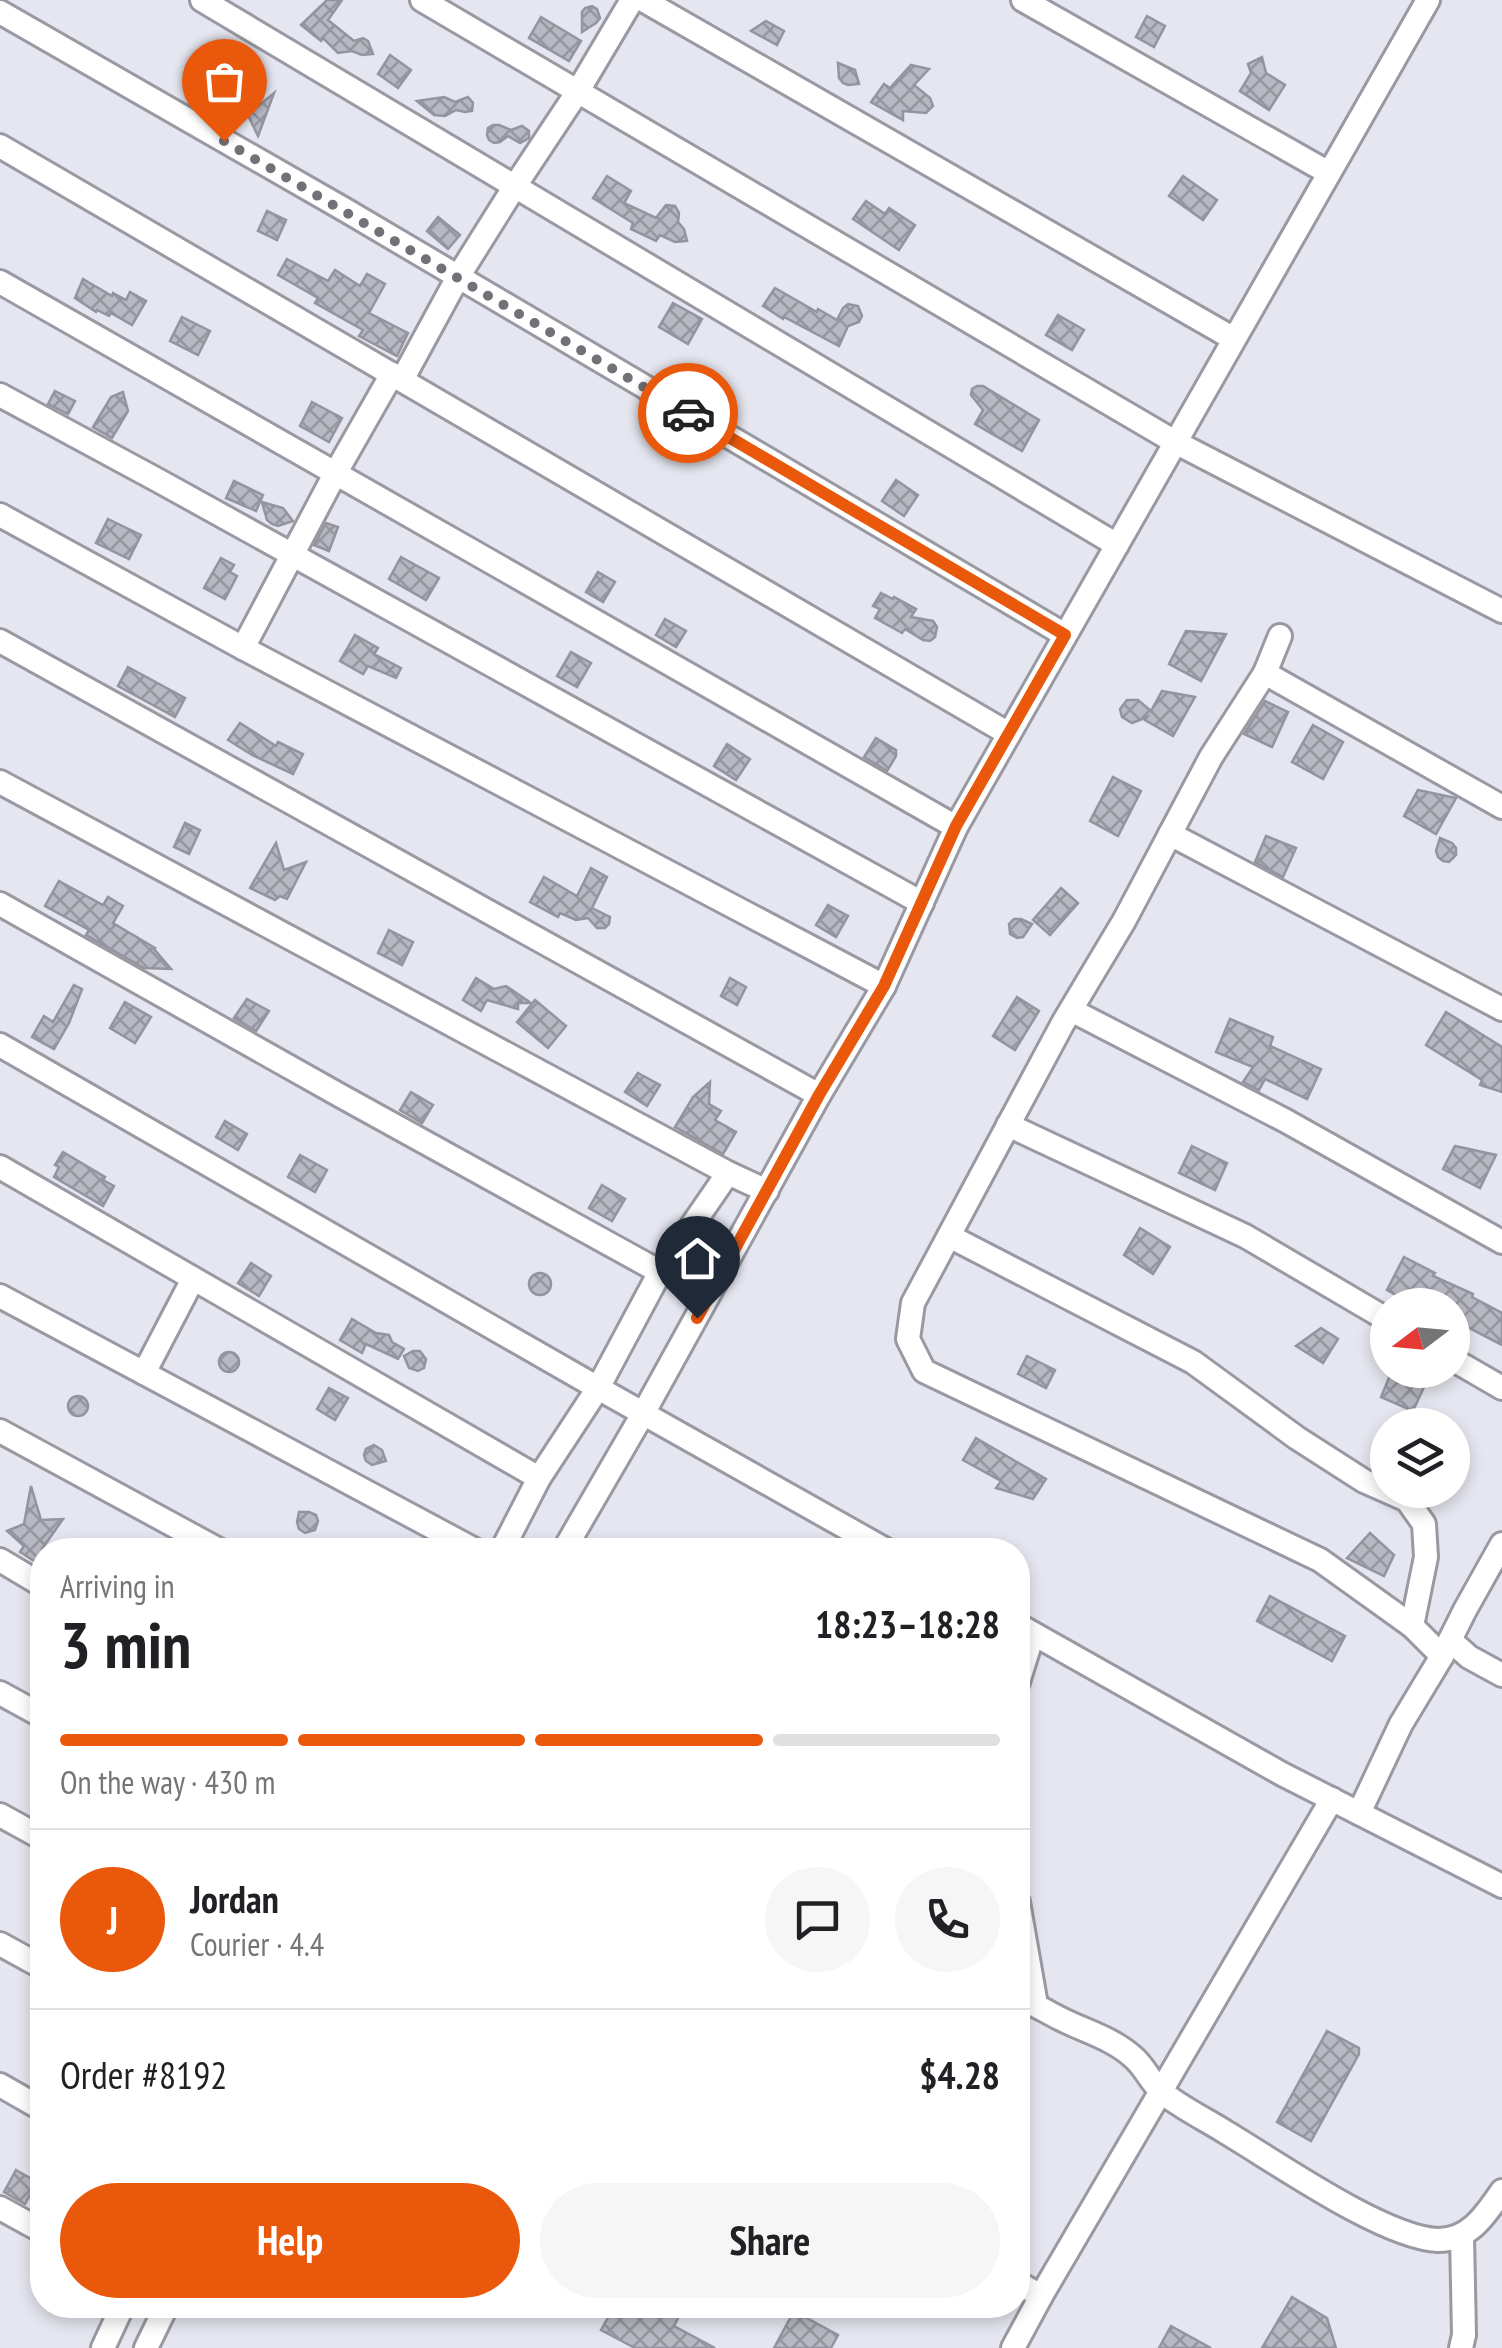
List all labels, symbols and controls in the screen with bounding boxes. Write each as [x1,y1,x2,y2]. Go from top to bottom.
pin [182,39,267,142]
icon: bag [197,54,252,109]
courier [638,363,738,463]
icon: car [661,386,716,441]
pin [655,1216,740,1319]
icon: home [670,1231,725,1286]
north arrow [1370,1288,1470,1388]
map controls [1370,1288,1470,1508]
button: layers [1370,1408,1470,1508]
text: Arriving in [60,1565,175,1607]
text: 18:23–18:28 [815,1599,1000,1648]
text: 3 min [60,1602,191,1686]
text: On the way · 430 m [60,1761,275,1803]
button: chat [765,1867,870,1972]
button: phone [895,1867,1000,1972]
text: Jordan [190,1874,279,1923]
text: J [107,1895,118,1944]
text: Courier · 4.4 [190,1923,324,1965]
text: Order #8192 [60,2050,227,2099]
text: $4.28 [919,2050,1000,2099]
button: Help [60,2183,520,2298]
button: Share [540,2183,1000,2298]

